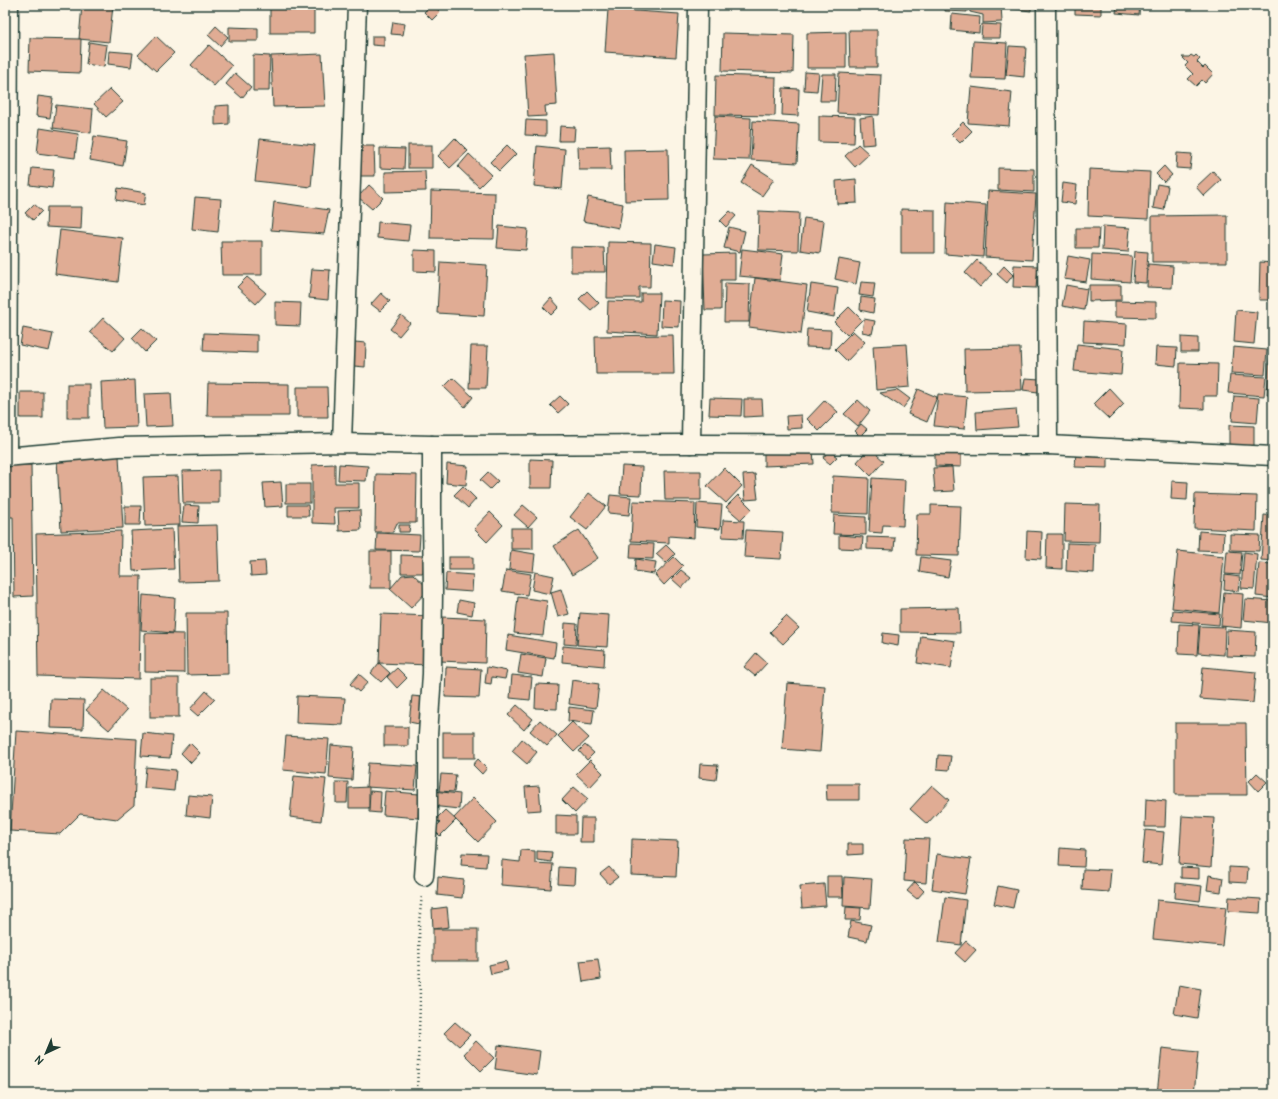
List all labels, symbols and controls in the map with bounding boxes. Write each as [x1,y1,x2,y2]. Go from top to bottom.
north arrow [26,1033,66,1073]
text: N [32,1052,47,1067]

